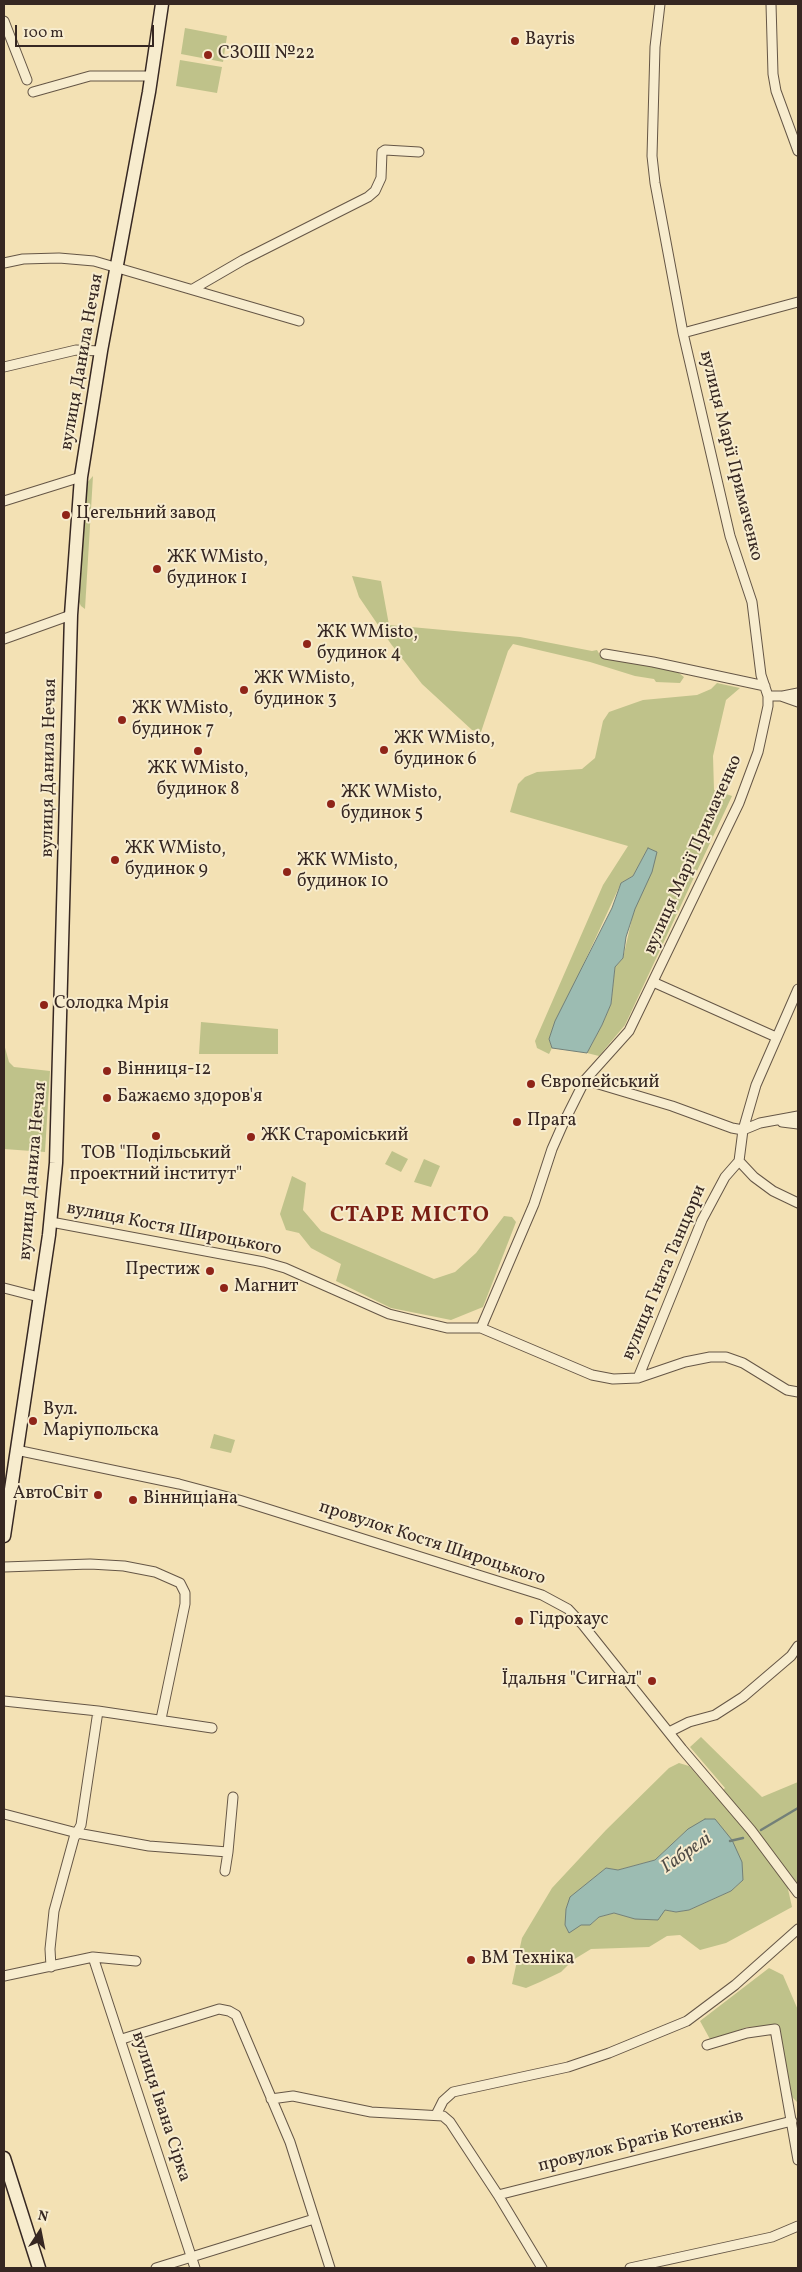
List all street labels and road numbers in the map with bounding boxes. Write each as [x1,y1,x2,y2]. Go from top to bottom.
street label: вулиця Данила Нечая [57,272,109,452]
street label: вулиця Марії Примаченко [693,349,767,563]
street label: вулиця Данила Нечая [38,678,62,858]
street label: вулиця Марії Примаченко [640,752,748,958]
street label: вулиця Данила Нечая [15,1081,53,1261]
street label: вулиця Гната Танцюри [618,1182,712,1364]
street label: вулиця Костя Широцького [65,1199,283,1261]
street label: провулок Костя Широцького [316,1497,548,1591]
street label: вулиця Івана Сірка [126,2029,194,2185]
street label: провулок Братів Котенків [536,2106,746,2178]

